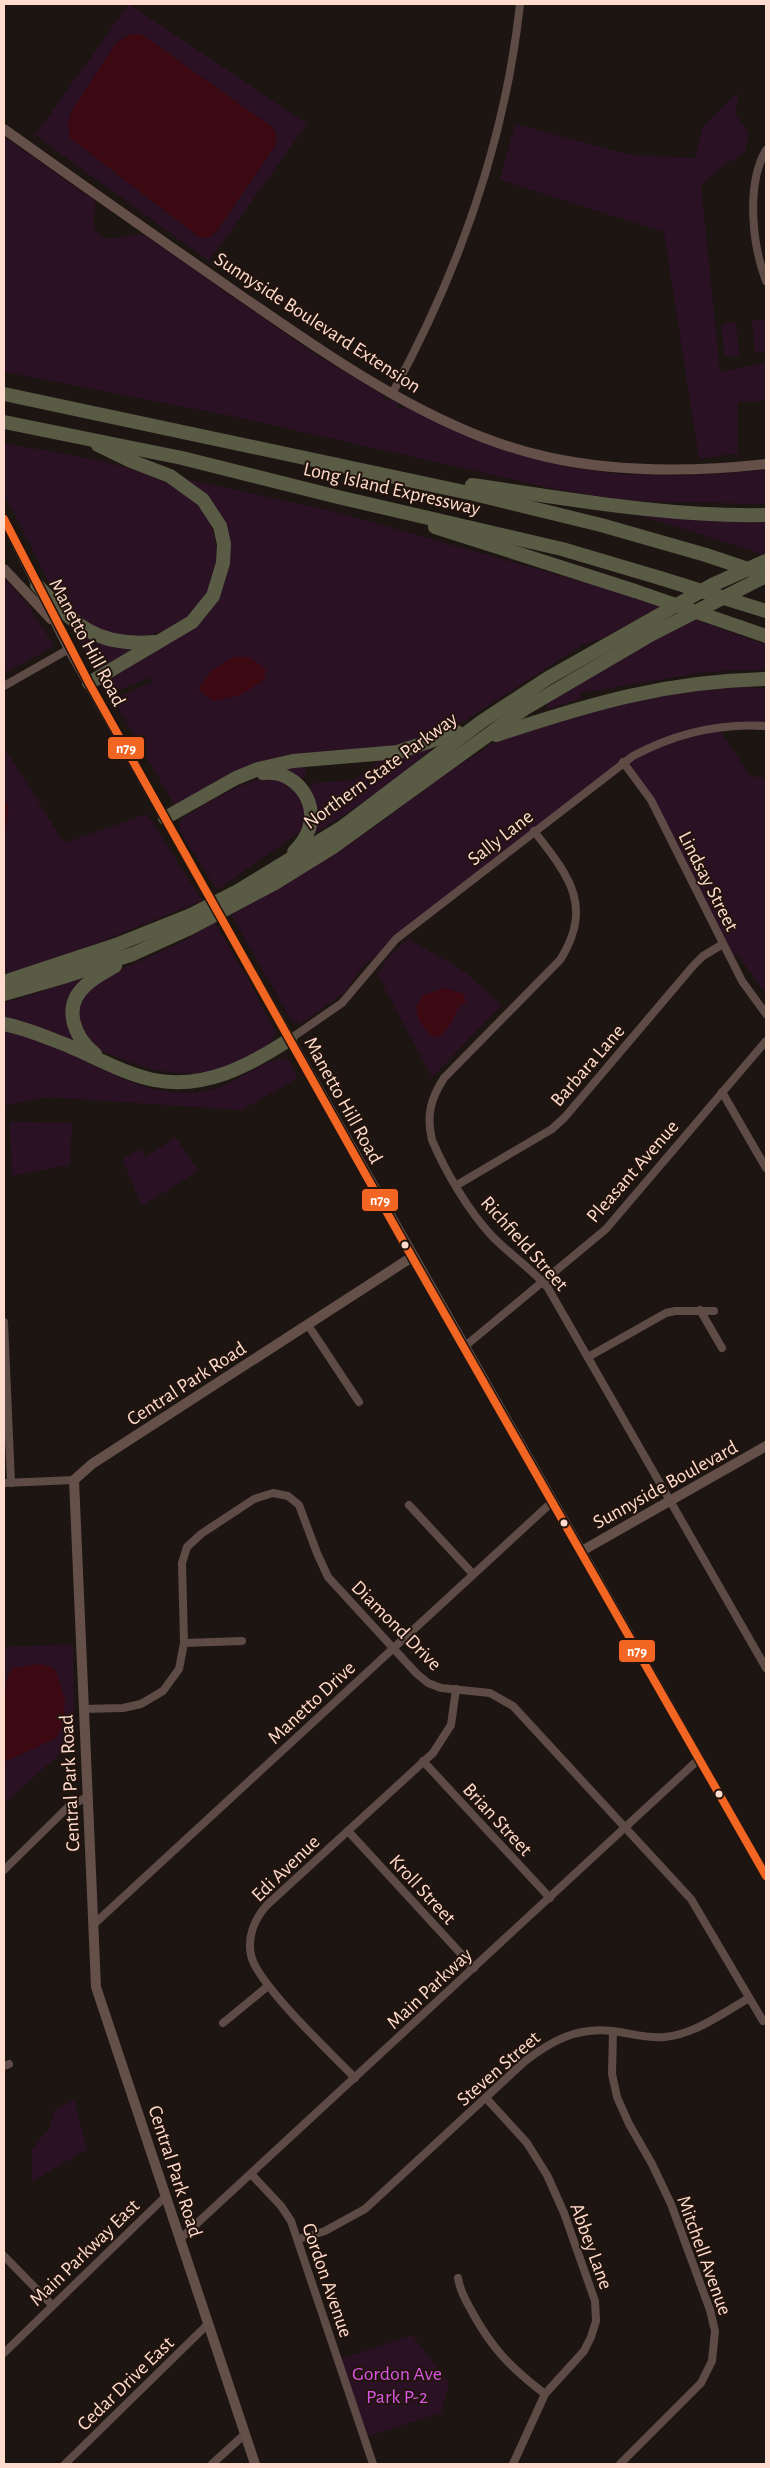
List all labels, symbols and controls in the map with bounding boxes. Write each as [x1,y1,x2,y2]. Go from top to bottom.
street label: Sunnyside Boulevard Extension [211,249,424,397]
street label: Long Island Expressway [301,459,483,519]
street label: Manetto Hill Road [45,575,129,710]
street label: Northern State Parkway [300,708,461,833]
line badge: n79 [107,736,145,760]
text: n79 [116,742,136,756]
street label: Sally Lane [464,806,537,869]
street label: Lindsay Street [674,828,742,935]
street label: Barbara Lane [547,1021,629,1110]
street label: Manetto Hill Road [300,1034,386,1167]
street label: Pleasant Avenue [583,1117,682,1227]
line badge: n79 [361,1188,399,1212]
street label: Richfield Street [477,1192,572,1295]
text: n79 [370,1194,390,1208]
unlabelled marker [400,1240,410,1250]
street label: Central Park Road [124,1338,250,1430]
street label: Sunnyside Boulevard [590,1437,741,1533]
unlabelled marker [559,1518,569,1528]
street label: Diamond Drive [348,1577,445,1674]
line badge: n79 [618,1639,656,1663]
text: n79 [627,1645,647,1659]
street label: Manetto Drive [264,1657,359,1748]
street label: Central Park Road [56,1714,84,1852]
street label: Brian Street [459,1779,536,1860]
unlabelled marker [714,1789,724,1799]
street label: Edi Avenue [248,1832,324,1906]
street label: Kroll Street [385,1851,460,1929]
street label: Main Parkway [383,1944,477,2033]
street label: Steven Street [453,2027,544,2110]
street label: Central Park Road [144,2103,206,2240]
street label: Mitchell Avenue [673,2193,735,2318]
street label: Main Parkway East [26,2195,144,2310]
street label: Abbey Lane [566,2201,616,2292]
street label: Gordon Avenue [298,2221,356,2340]
street label: Cedar Drive East [74,2332,178,2435]
park label: Gordon Ave Park P-2 [352,2364,442,2407]

